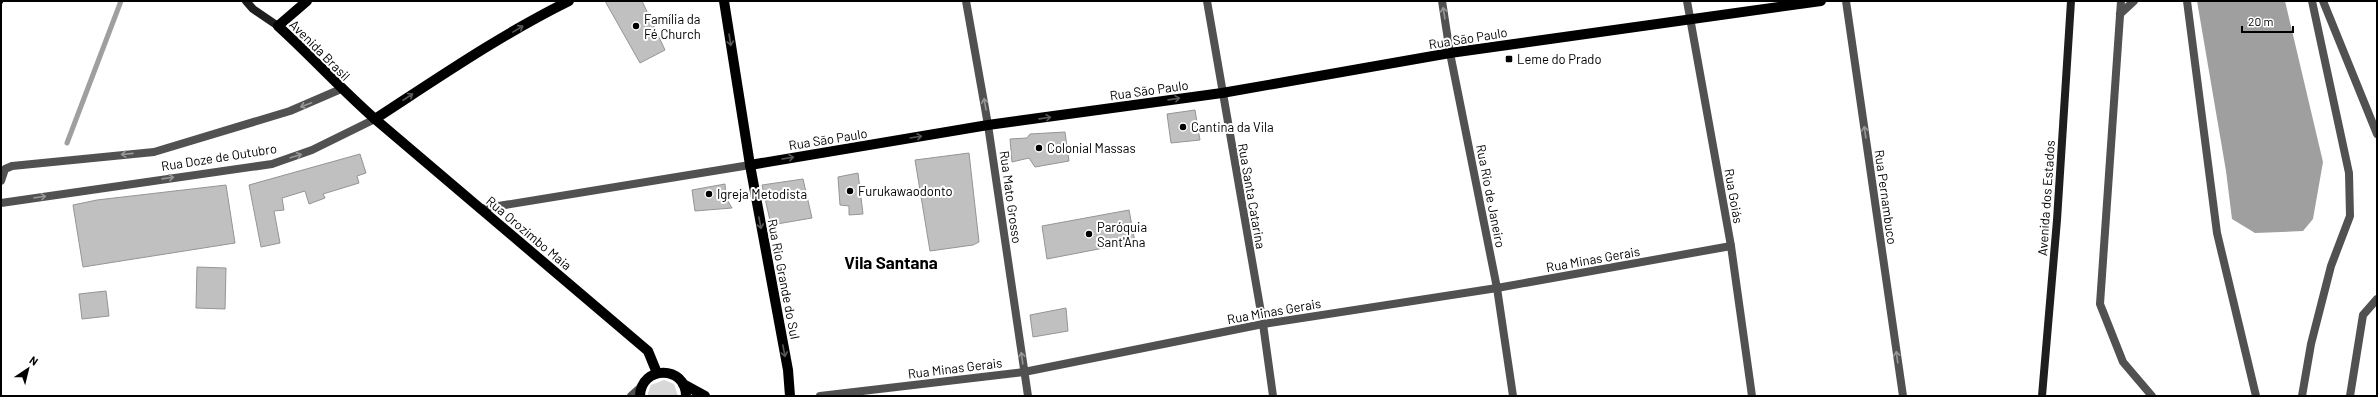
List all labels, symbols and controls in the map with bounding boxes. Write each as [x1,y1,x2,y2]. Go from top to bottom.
one-way arrow [1440,7,1448,20]
scale bar [2242,8,2293,34]
place label: Família da Fé Church [644,11,701,42]
text: 20 m [2248,14,2274,28]
street label: Avenida Brasil [286,16,354,84]
marker: Família da Fé Church [631,21,641,31]
street label: Rua São Paulo [1428,24,1508,52]
one-way arrow [512,25,523,33]
one-way arrow [726,33,734,46]
place label: Leme do Prado [1517,51,1602,67]
marker: Leme do Prado [1504,54,1514,64]
street label: Rua São Paulo [1109,77,1189,103]
one-way arrow [402,93,414,101]
one-way arrow [1167,95,1180,103]
one-way arrow [980,98,988,111]
one-way arrow [300,102,312,110]
one-way arrow [1038,114,1051,121]
place label: Cantina da Vila [1191,119,1274,135]
marker: Cantina da Vila [1178,122,1188,132]
street label: Rua São Paulo [788,125,868,153]
one-way arrow [1861,126,1869,139]
one-way arrow [909,133,922,141]
street label: Rua Doze de Outubro [160,140,278,174]
place label: Colonial Massas [1047,140,1136,156]
street label: Avenida dos Estados [2034,140,2058,256]
street label: Rua Santa Catarina [1235,142,1269,250]
marker: Colonial Massas [1034,143,1044,153]
street label: Rua Rio de Janeiro [1473,143,1509,249]
street label: Rua Pernambuco [1871,149,1901,245]
street label: Rua Mato Grosso [997,150,1025,244]
one-way arrow [121,151,134,158]
one-way arrow [290,151,302,159]
one-way arrow [781,154,794,162]
street label: Rua Goiás [1721,167,1747,225]
one-way arrow [161,174,174,182]
place label: Furukawaodonto [858,183,953,199]
place label: Igreja Metodista [717,186,807,202]
marker: Furukawaodonto [845,186,855,196]
marker: Igreja Metodista [704,189,714,199]
one-way arrow [33,193,46,201]
street label: Rua Orozimbo Maia [483,193,575,273]
one-way arrow [757,216,765,229]
street label: Rua Rio Grande do Sul [764,217,804,341]
place label: Paróquia Sant'Ana [1097,219,1147,250]
marker: Paróquia Sant'Ana [1084,229,1094,239]
street label: Rua Minas Gerais [1545,243,1641,275]
district label: Vila Santana [844,252,938,272]
street label: Rua Minas Gerais [1226,295,1322,327]
one-way arrow [781,344,789,357]
north arrow [8,349,48,389]
one-way arrow [1893,351,1901,364]
one-way arrow [1018,352,1026,365]
text: N [27,353,41,368]
street label: Rua Minas Gerais [907,354,1003,382]

